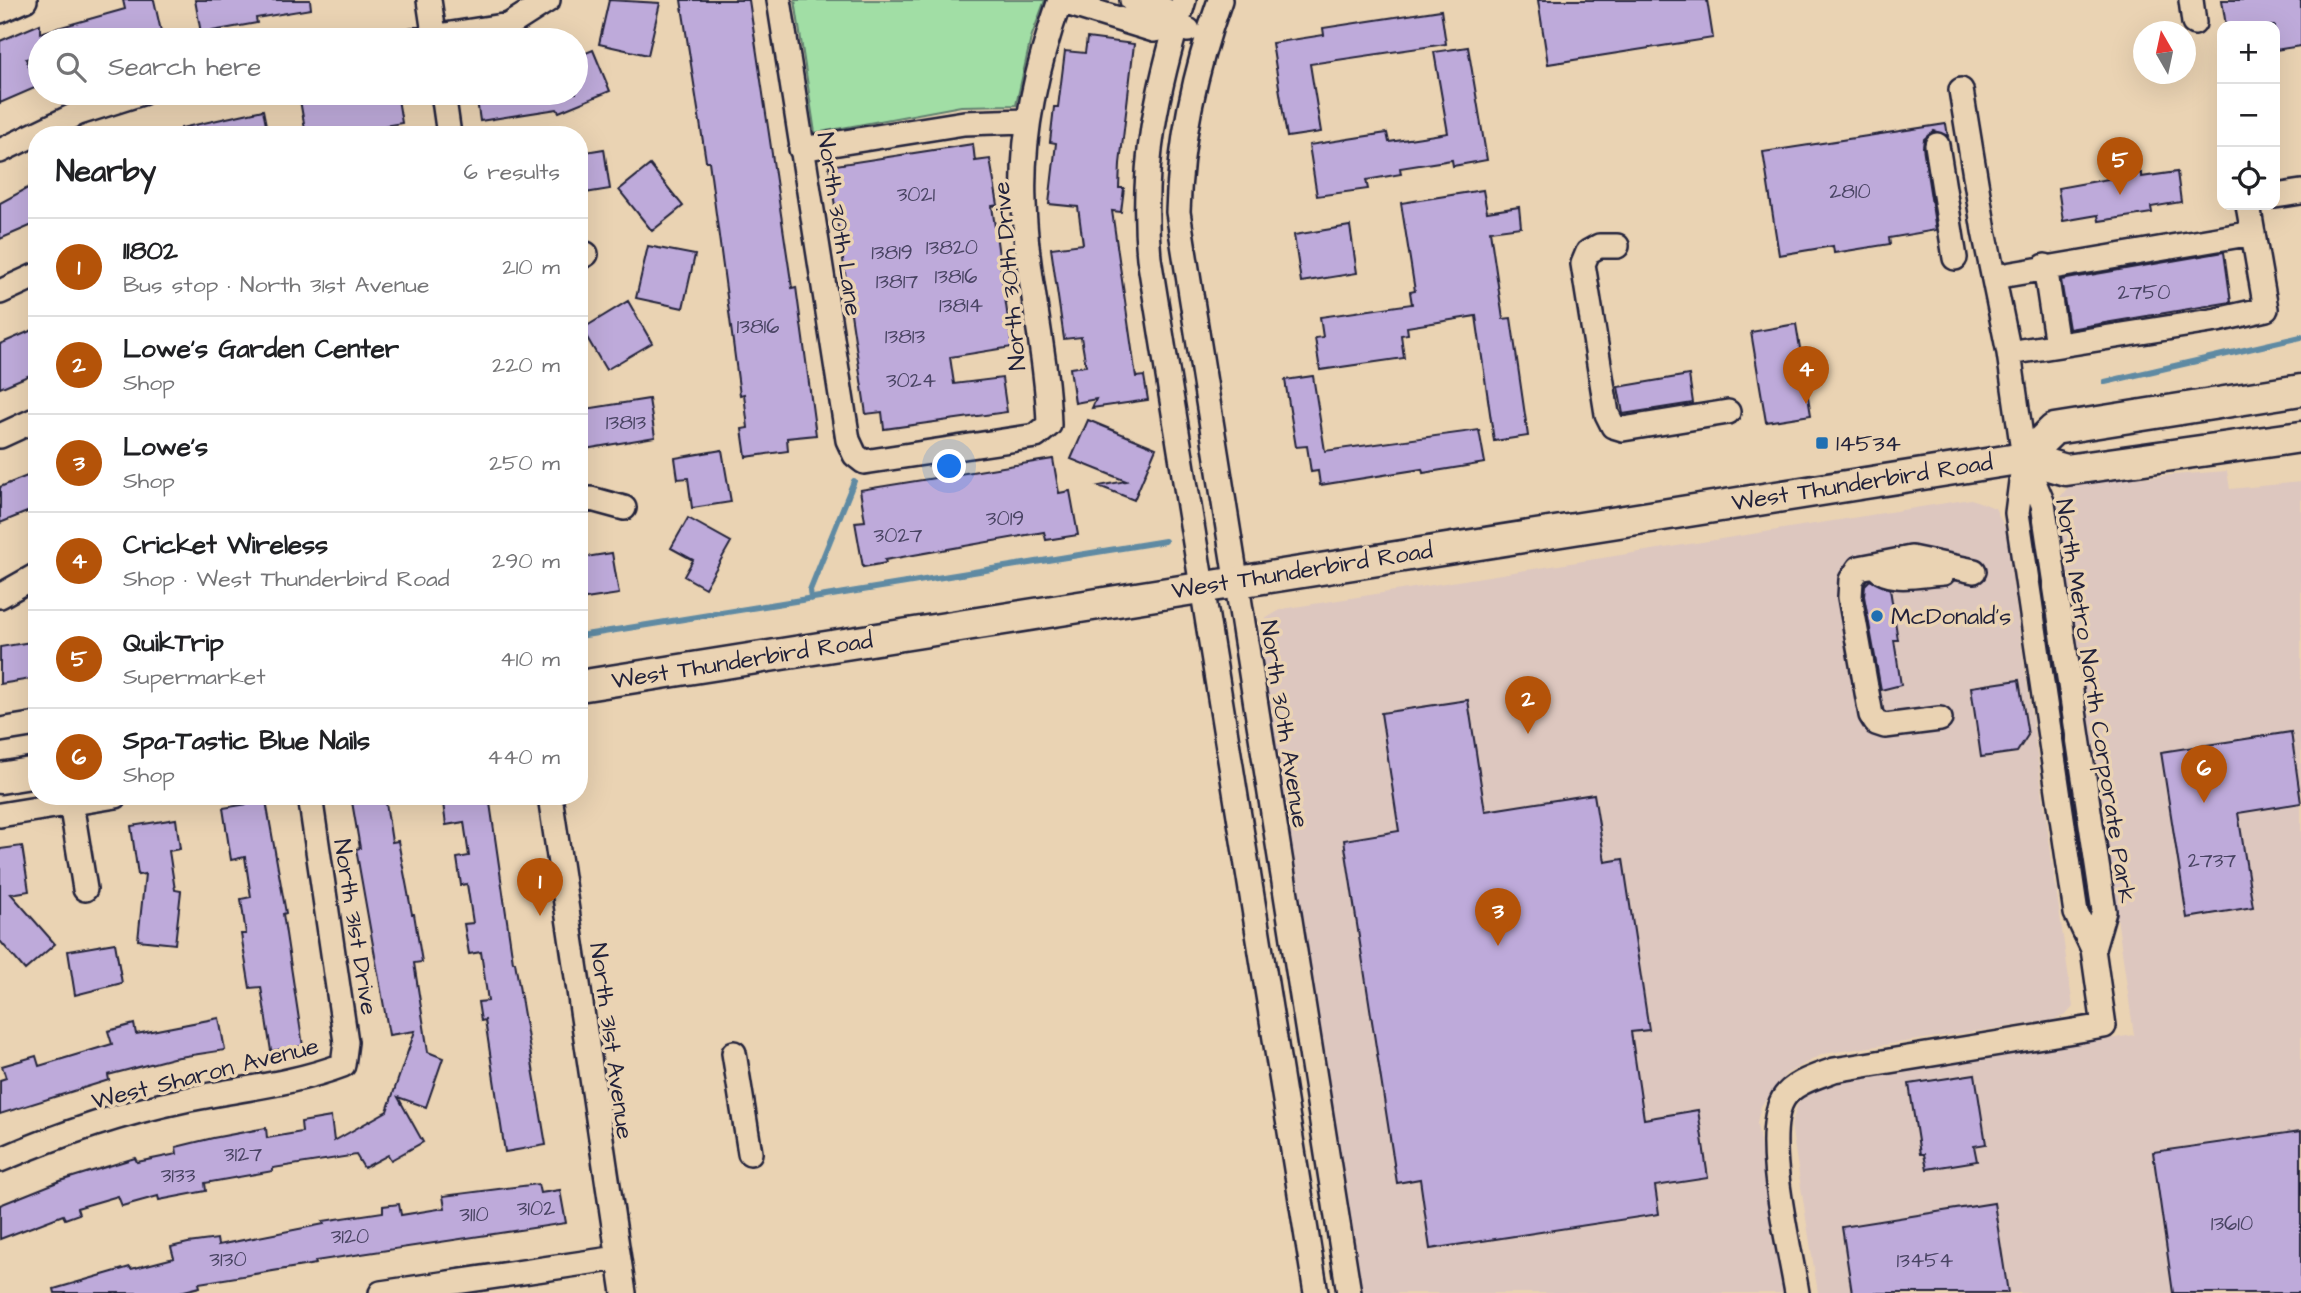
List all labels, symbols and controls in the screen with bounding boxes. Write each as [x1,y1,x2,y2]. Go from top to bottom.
north arrow [2133,21,2196,84]
map controls [2217,21,2280,210]
button: + [2217,21,2280,84]
search box [28,28,588,105]
icon: search [52,48,90,86]
text: Search here [108,49,261,85]
button: − [2217,84,2280,147]
street label: North 30th Lane [808,130,870,318]
pin: 5 [2097,137,2143,195]
button: locate [2217,147,2280,210]
text: Nearby [56,151,156,193]
text: 6 results [464,156,560,188]
house number: 2810 [1829,177,1871,206]
house number: 3021 [897,180,936,209]
street label: North 30th Drive [985,180,1035,372]
text: 11802 [123,233,178,269]
house number: 13820 [926,233,978,262]
house number: 13819 [871,238,913,267]
text: 1 [78,251,80,283]
text: 210 m [502,251,560,283]
house number: 13816 [935,262,977,291]
house number: 13817 [876,267,918,296]
text: Bus stop · North 31st Avenue [123,269,429,301]
house number: 2750 [2117,278,2171,307]
house number: 13814 [939,291,983,320]
house number: 13816 [737,312,779,341]
house number: 13813 [885,322,925,351]
text: Lowe's Garden Center [123,331,399,367]
pin: 4 [1783,346,1829,404]
text: 2 [72,349,86,381]
text: 220 m [492,349,560,381]
house number: 3024 [886,366,936,395]
text: Shop [123,367,175,399]
house number: 13813 [606,408,646,437]
place label: 14534 [1836,427,1901,461]
text: Lowe's [123,429,208,465]
marker: 14534 [1814,435,1830,451]
street label: West Thunderbird Road [1729,446,1995,520]
text: 3 [73,447,85,479]
text: 250 m [489,447,560,479]
your location [932,449,966,483]
text: Shop [123,465,175,497]
street label: North Metro North Corporate Park [2046,497,2144,906]
house number: 3019 [986,504,1024,533]
house number: 3027 [874,521,923,550]
text: Cricket Wireless [123,527,328,563]
street label: West Thunderbird Road [1169,534,1435,608]
text: 4 [71,545,87,577]
text: 290 m [492,545,560,577]
text: Shop · West Thunderbird Road [123,563,449,595]
place label: McDonald's [1891,600,2011,634]
marker: McDonald's [1869,608,1885,624]
street label: North 30th Avenue [1251,618,1317,830]
street label: West Thunderbird Road [609,624,875,698]
text: QuikTrip [123,625,224,661]
text: 5 [71,643,87,675]
text: 410 m [500,643,560,675]
text: Supermarket [123,661,266,693]
pin: 2 [1505,676,1551,734]
text: Spa-Tastic Blue Nails [123,723,370,759]
text: 6 [72,741,86,773]
text: 440 m [487,741,560,773]
pin: 6 [2181,745,2227,803]
text: Shop [123,759,175,791]
street label: North 31st Drive [324,837,386,1017]
house number: 2737 [2188,846,2236,875]
pin: 1 [517,858,563,916]
pin: 3 [1475,888,1521,946]
street label: North 31st Avenue [580,941,642,1141]
street label: West Sharon Avenue [88,1029,322,1119]
house number: 3127 [224,1140,262,1169]
house number: 3133 [161,1161,196,1190]
house number: 3102 [517,1194,555,1223]
house number: 3110 [459,1200,489,1229]
house number: 13610 [2211,1209,2253,1238]
house number: 3120 [331,1222,369,1251]
house number: 3130 [209,1245,247,1274]
house number: 13454 [1897,1246,1953,1275]

